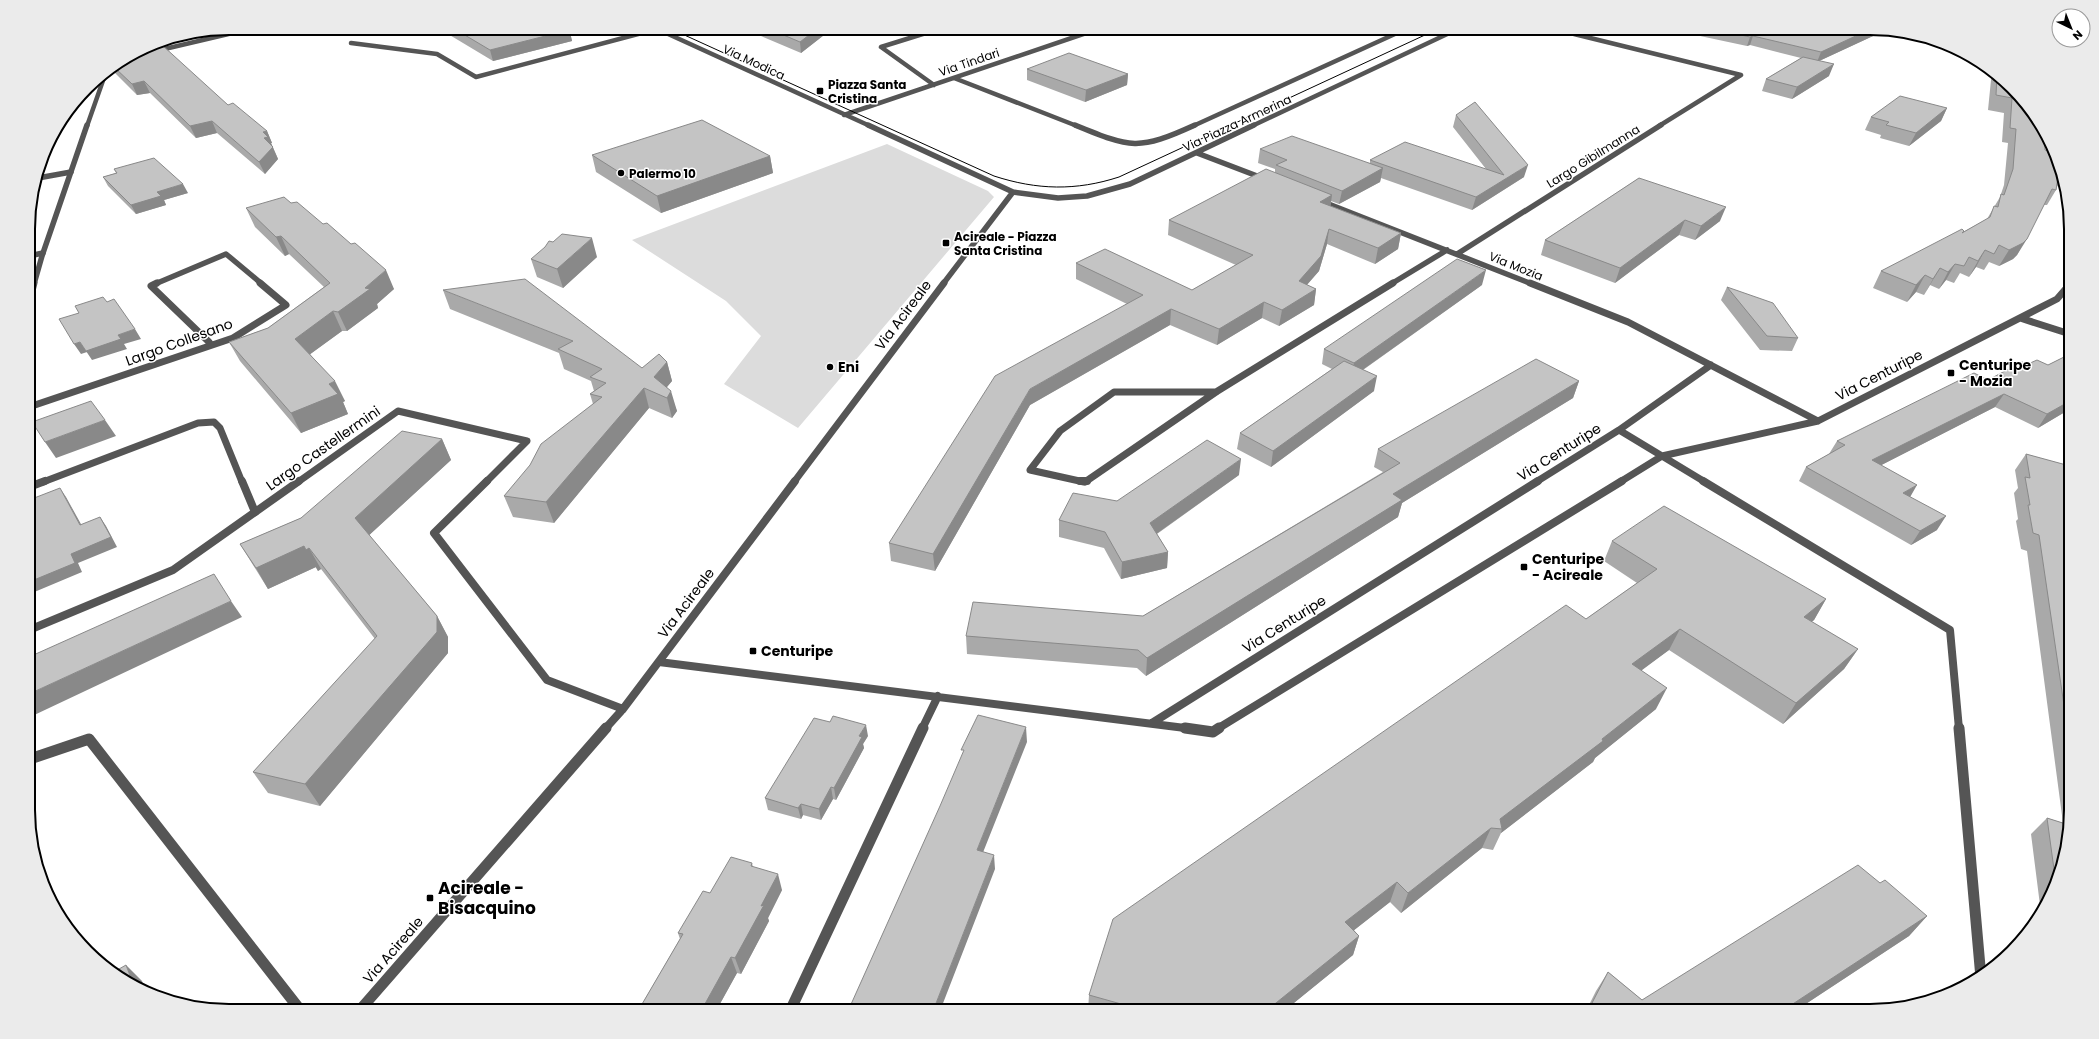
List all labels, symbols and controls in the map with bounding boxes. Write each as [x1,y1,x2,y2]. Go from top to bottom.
north arrow [2051,8,2091,48]
text: N [2069,27,2086,44]
street label: Via Modica [720,40,788,84]
street label: Via Tindari [936,44,1002,80]
place label: Piazza Santa Cristina [828,76,906,107]
marker: Piazza Santa Cristina [815,86,825,96]
street label: Via Piazza Armerina [1180,90,1294,156]
street label: Largo Gibilmanna [1543,120,1643,192]
place label: Palermo 10 [629,165,696,182]
marker: Palermo 10 [616,168,626,178]
place label: Acireale - Piazza Santa Cristina [954,228,1057,259]
marker: Acireale - Piazza Santa Cristina [941,238,951,248]
street label: Via Mozia [1486,247,1546,285]
street label: Via Acireale [870,276,936,354]
street label: Largo Collesano [123,313,236,371]
street label: Via Centuripe [1832,344,1926,406]
place label: Centuripe - Mozia [1959,355,2031,391]
place label: Eni [838,357,859,377]
marker: Eni [825,362,835,372]
marker: Centuripe - Mozia [1946,368,1956,378]
street label: Largo Castellermini [262,401,384,495]
street label: Via Centuripe [1513,418,1605,486]
place label: Centuripe - Acireale [1532,549,1604,585]
marker: Centuripe - Acireale [1519,562,1529,572]
street label: Via Acireale [653,564,719,642]
street label: Via Centuripe [1238,590,1330,658]
place label: Centuripe [761,641,833,661]
marker: Centuripe [748,646,758,656]
place label: Acireale - Bisacquino [438,876,536,920]
marker: Acireale - Bisacquino [425,893,435,903]
street label: Via Acireale [358,912,428,988]

